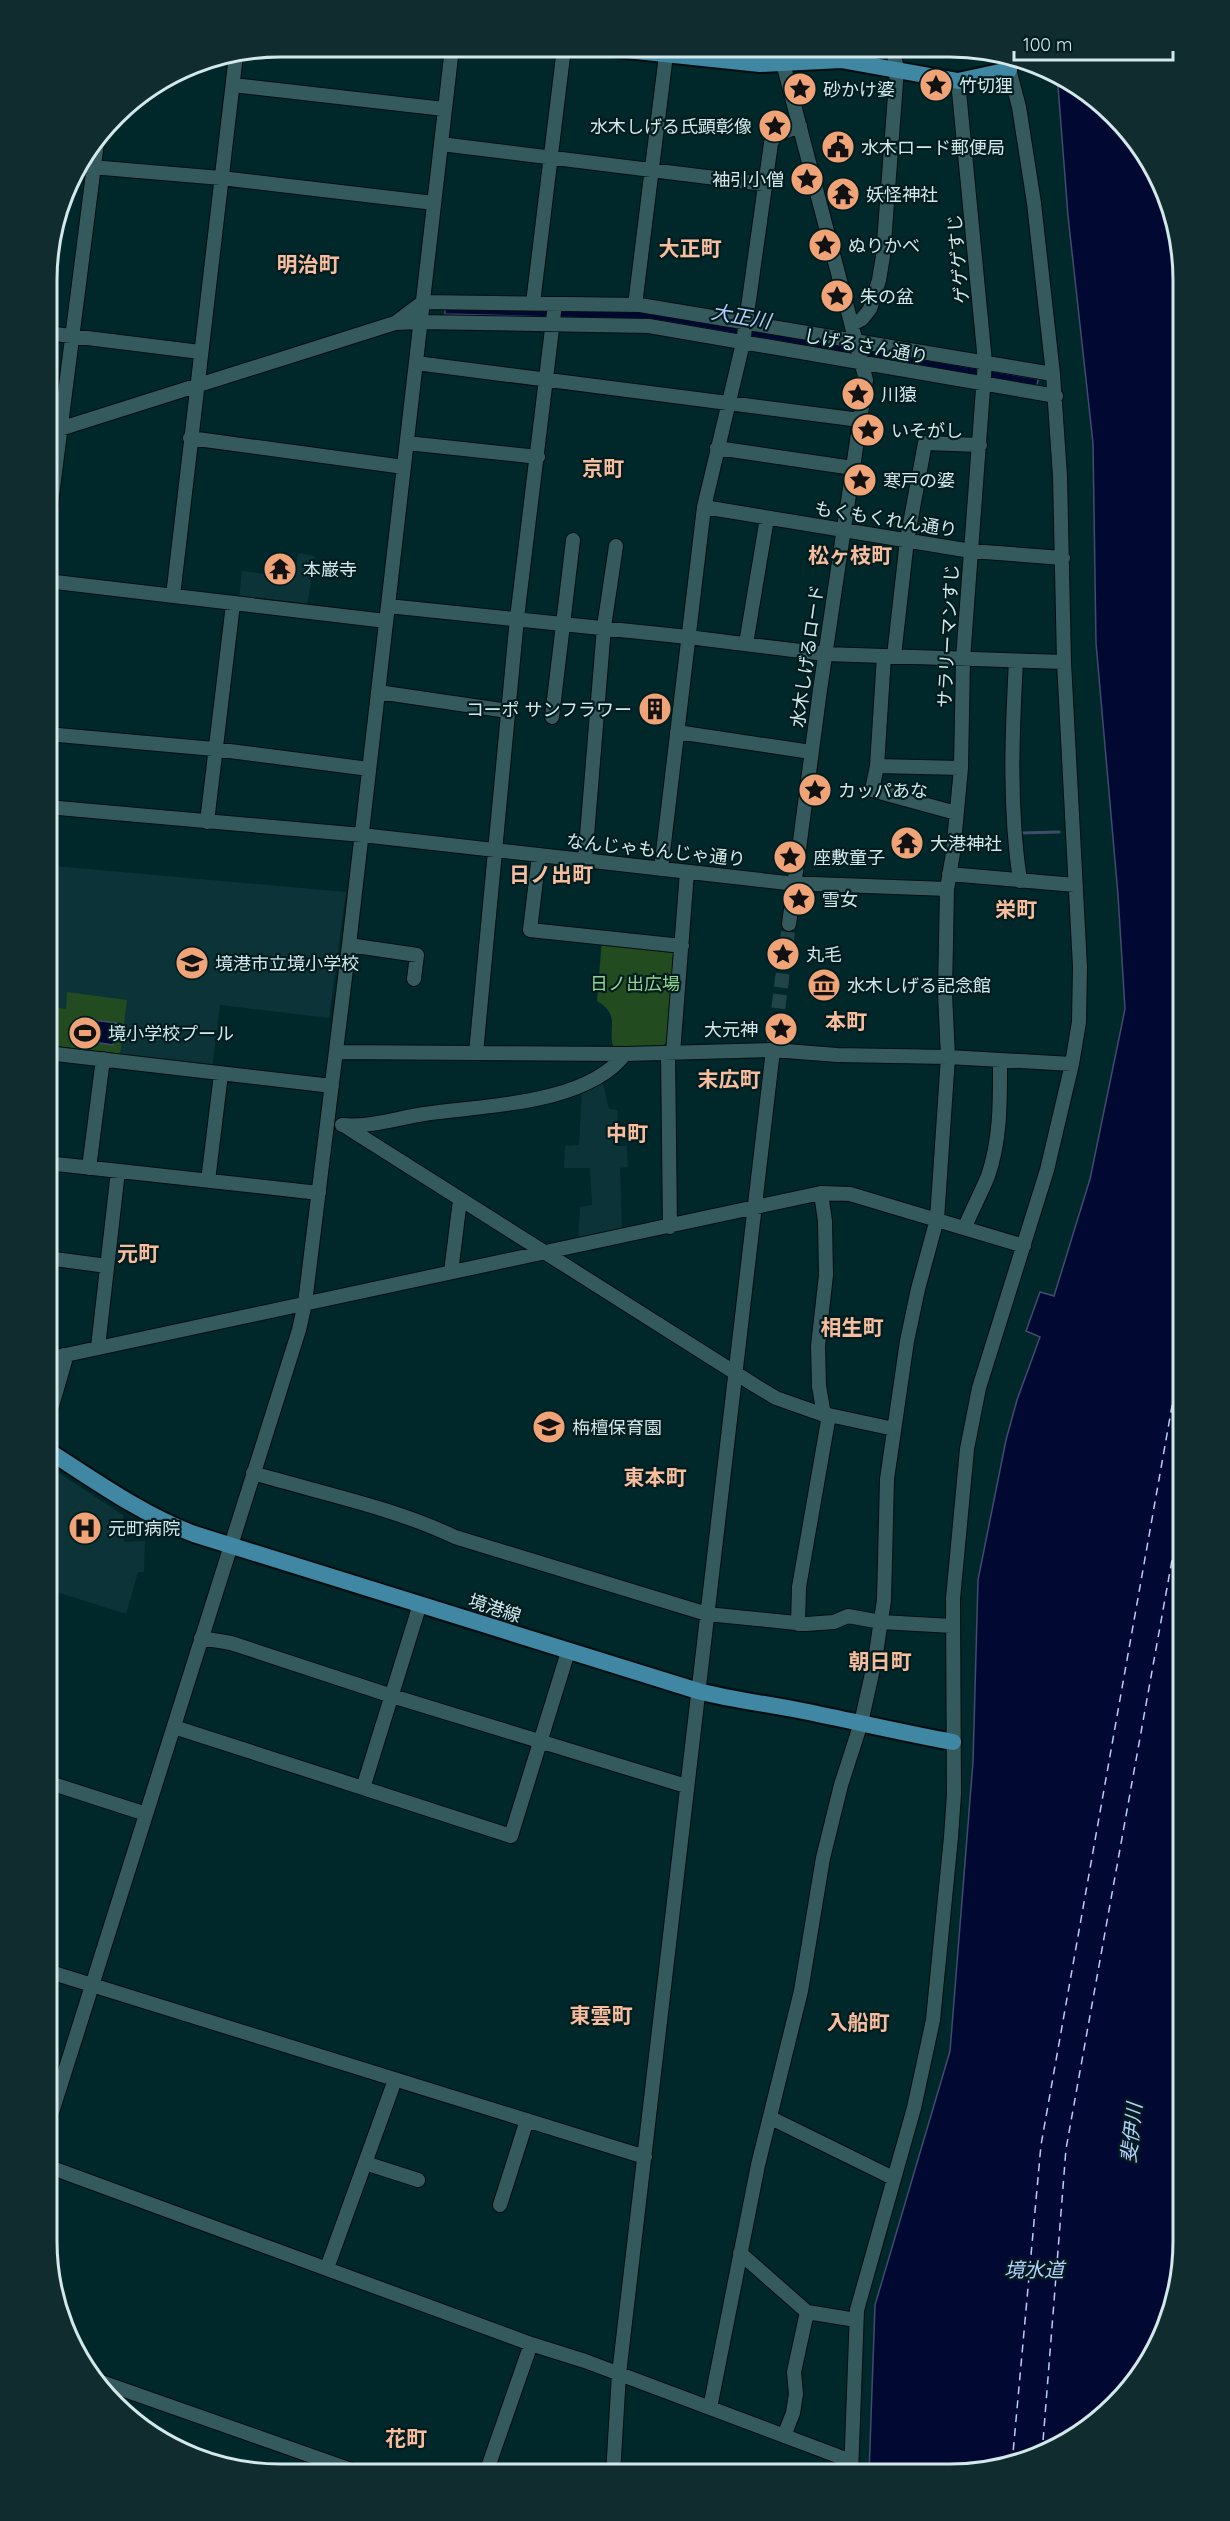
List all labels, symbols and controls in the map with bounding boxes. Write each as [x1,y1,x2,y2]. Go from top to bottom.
scale bar [1014,24,1173,62]
text: 100 m [1023,33,1072,56]
place icon: 竹切狸 [918,67,954,103]
place icon: 砂かけ婆 [782,71,818,107]
place label: 竹切狸 [959,74,1013,97]
place label: 砂かけ婆 [823,78,895,101]
place icon: 水木しげる氏顕彰像 [757,108,793,144]
place label: 水木しげる氏顕彰像 [590,115,752,138]
public building icon: 水木ロード郵便局 [820,129,856,165]
place label: 水木ロード郵便局 [861,136,1005,159]
place icon: 袖引小僧 [789,161,825,197]
place label: 袖引小僧 [712,168,784,191]
temple icon: 妖怪神社 [825,176,861,212]
place label: 妖怪神社 [866,183,938,206]
street label: ゲゲゲすじ [943,213,973,305]
place icon: ぬりかべ [807,227,843,263]
place label: ぬりかべ [848,234,920,257]
district label: 大正町 [659,235,722,261]
district label: 明治町 [277,251,340,277]
place icon: 朱の盆 [819,278,855,314]
place label: 朱の盆 [860,285,914,308]
water label: 大正川 [709,298,775,334]
street label: しげるさん通り [802,324,930,368]
place icon: 川猿 [840,376,876,412]
place label: 川猿 [881,383,917,406]
place icon: いそがし [850,412,886,448]
place label: いそがし [891,419,963,442]
district label: 京町 [582,455,624,481]
place icon: 寒戸の婆 [842,462,878,498]
place label: 寒戸の婆 [883,469,955,492]
street label: もくもくれん通り [813,496,959,542]
district label: 松ヶ枝町 [808,542,892,568]
temple icon: 本巌寺 [262,551,298,587]
place label: 本巌寺 [303,558,357,581]
street label: サラリーマンすじ [933,563,963,709]
street label: 水木しげるロード [786,583,828,729]
building icon: コーポ サンフラワー [637,691,673,727]
place label: コーポ サンフラワー [466,698,632,721]
place icon: カッパあな [797,772,833,808]
place label: カッパあな [838,779,928,802]
temple icon: 大港神社 [889,825,925,861]
street label: なんじゃもんじゃ通り [565,829,747,871]
place label: 大港神社 [930,832,1002,855]
place icon: 座敷童子 [772,839,808,875]
place label: 座敷童子 [813,846,885,869]
district label: 日ノ出町 [509,861,593,887]
place icon: 雪女 [781,881,817,917]
place label: 雪女 [822,888,858,911]
district label: 栄町 [995,896,1037,922]
place icon: 丸毛 [765,936,801,972]
place label: 丸毛 [806,943,842,966]
school or university icon: 境港市立境小学校 [174,945,210,981]
place label: 境港市立境小学校 [215,952,359,975]
museum icon: 水木しげる記念館 [806,967,842,1003]
park label: 日ノ出広場 [590,972,680,995]
place label: 水木しげる記念館 [847,974,991,997]
district label: 本町 [825,1008,867,1034]
place icon: 大元神 [763,1011,799,1047]
sports icon: 境小学校プール [67,1015,103,1051]
place label: 大元神 [704,1018,758,1041]
place label: 境小学校プール [108,1022,234,1045]
district label: 末広町 [698,1066,761,1092]
district label: 中町 [606,1120,648,1146]
district label: 元町 [117,1240,159,1266]
district label: 相生町 [821,1314,884,1340]
school or university icon: 栴檀保育園 [531,1409,567,1445]
place label: 栴檀保育園 [572,1416,662,1439]
district label: 東本町 [624,1464,687,1490]
hospital icon: 元町病院 [67,1510,103,1546]
place label: 元町病院 [108,1517,180,1540]
street label: 境港線 [466,1589,524,1627]
district label: 朝日町 [849,1648,912,1674]
district label: 東雲町 [570,2002,633,2028]
district label: 入船町 [827,2009,890,2035]
water label: 斐伊川 [1115,2100,1147,2164]
water label: 境水道 [1004,2257,1067,2282]
district label: 花町 [385,2425,427,2451]

